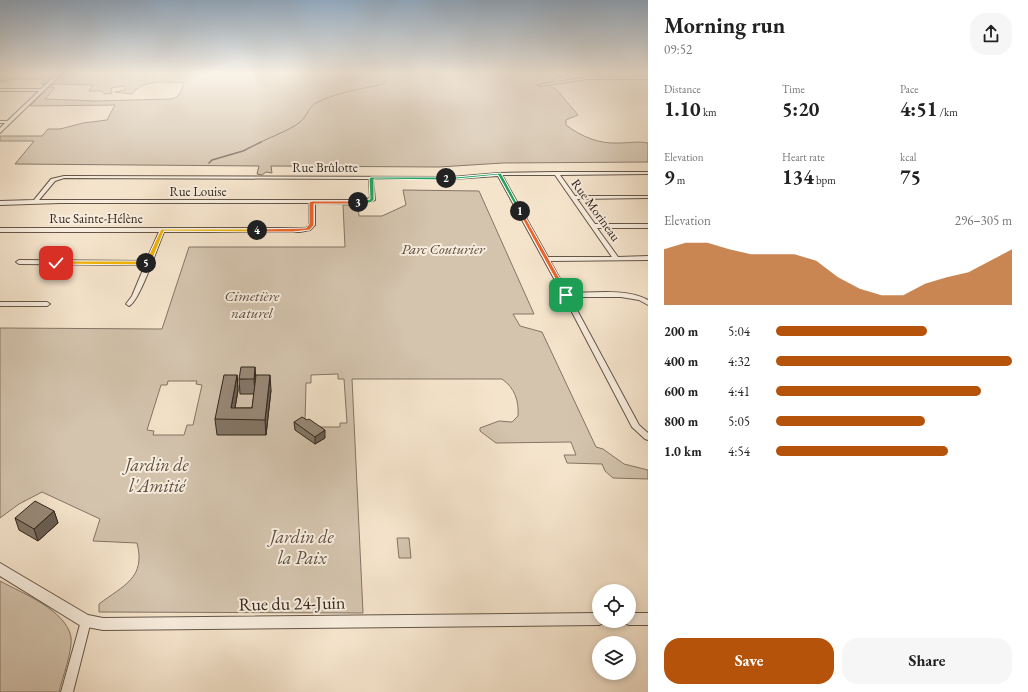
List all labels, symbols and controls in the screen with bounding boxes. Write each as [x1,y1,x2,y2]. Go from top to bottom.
text: Morning run [664,11,785,40]
button: share [970,13,1012,55]
text: 09:52 [664,41,692,58]
text: Distance [664,82,701,96]
text: Time [782,82,805,96]
text: Pace [900,82,918,96]
text: 1.10 [664,96,701,122]
text: 5:20 [782,96,819,122]
text: 4:51 [900,96,937,122]
text: km [701,105,717,119]
text: /km [937,105,958,119]
text: Elevation [664,150,704,164]
text: Heart rate [782,150,825,164]
text: kcal [900,150,917,164]
street label: Rue Brûlotte [292,159,358,176]
text: 9 [664,164,675,190]
text: 134 [782,164,814,190]
text: 75 [900,164,921,190]
pin: 2 [436,168,456,188]
text: 2 [443,171,449,185]
text: m [675,173,685,187]
text: bpm [814,173,836,187]
street label: Rue Morineau [568,175,624,245]
street label: Rue Louise [169,183,227,200]
pin: 3 [348,192,368,212]
text: 3 [355,195,361,209]
pin: 1 [510,201,530,221]
text: 1 [517,204,523,218]
street label: Rue Sainte-Hélène [49,210,143,227]
text: Elevation [664,212,711,229]
text: 296–305 m [955,212,1012,229]
pin: 4 [247,220,267,240]
text: 4 [254,223,260,237]
park label: Parc Couturier [401,239,486,258]
pin [39,246,73,280]
icon: check [45,252,67,274]
pin: 5 [136,253,156,273]
text: 5 [143,256,149,270]
pin [549,278,583,312]
icon: arrive [555,284,577,306]
park label: Cimetière naturel [224,286,280,322]
text: 200 m [664,323,698,340]
text: 5:04 [728,323,750,340]
text: 400 m [664,353,698,370]
text: 4:32 [728,353,750,370]
text: 600 m [664,383,698,400]
text: 4:41 [728,383,750,400]
text: 800 m [664,413,698,430]
text: 5:05 [728,413,750,430]
text: 1.0 km [664,443,702,460]
text: 4:54 [728,443,750,460]
park label: Jardin de l'Amitié [121,453,190,497]
park label: Jardin de la Paix [266,525,335,569]
map controls [592,584,636,680]
button: locate [592,584,636,628]
street label: Rue du 24-Juin [238,591,346,615]
button: layers [592,636,636,680]
button: Save [664,638,834,684]
button: Share [842,638,1012,684]

